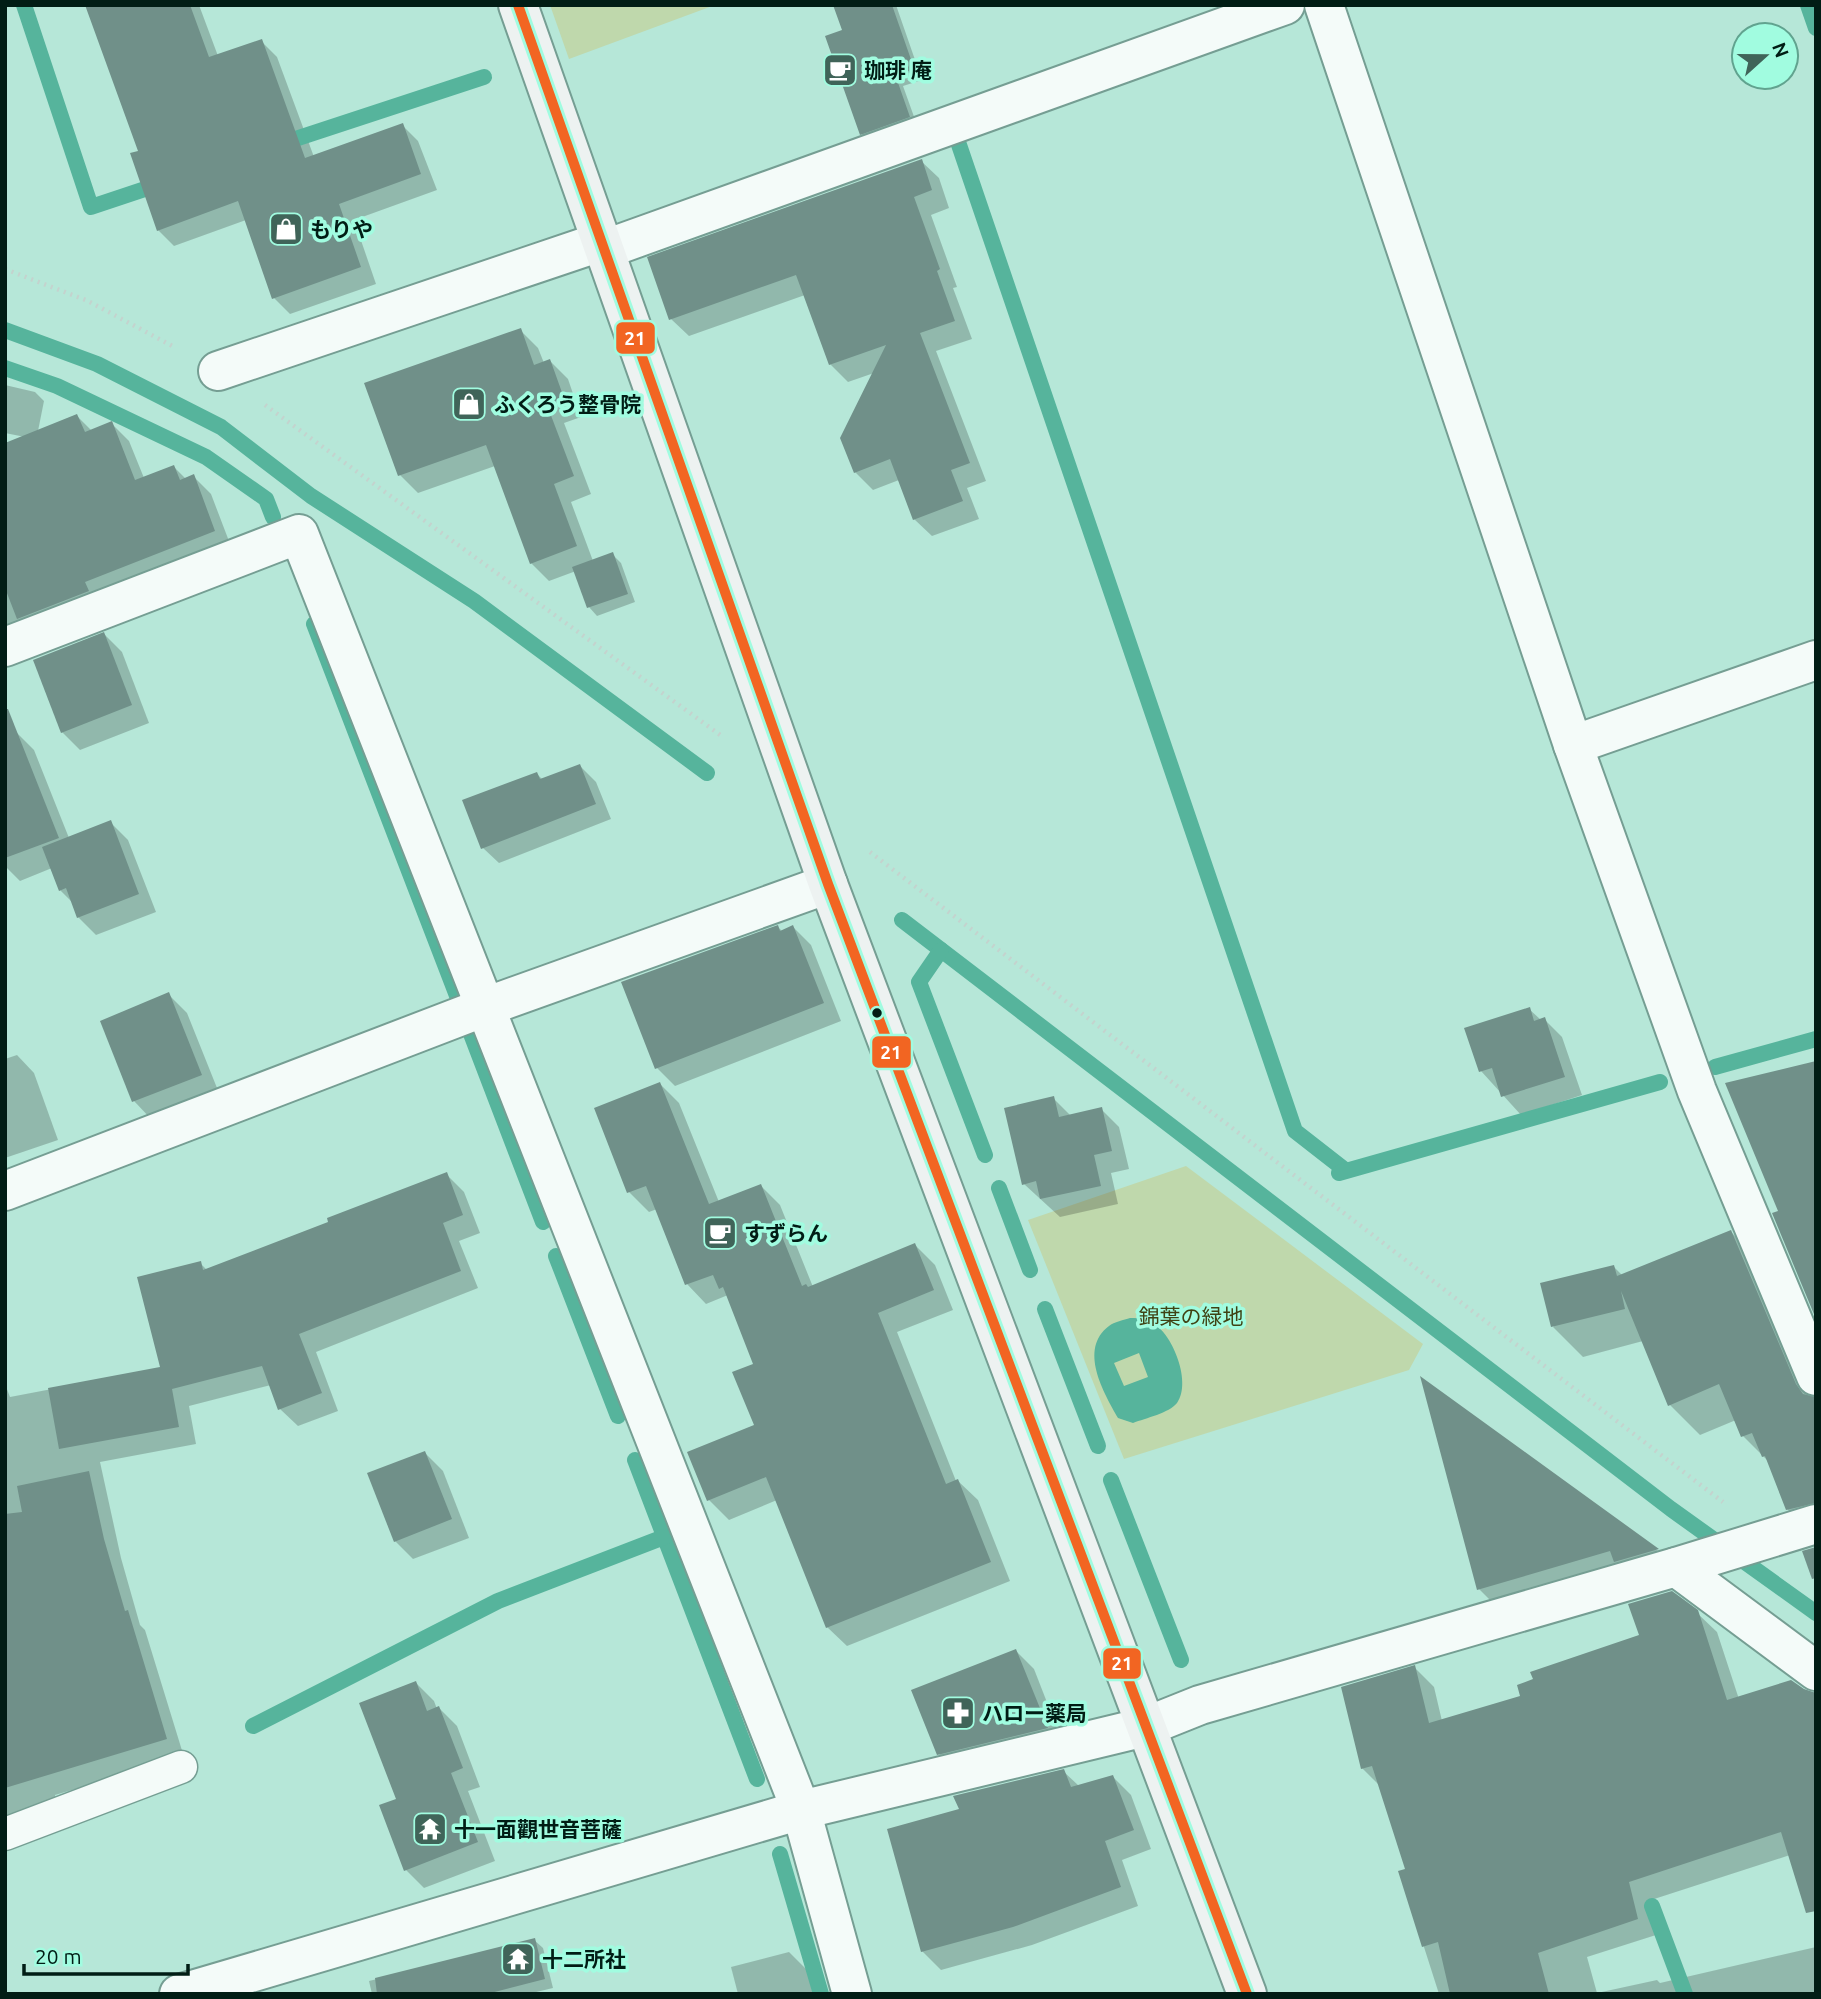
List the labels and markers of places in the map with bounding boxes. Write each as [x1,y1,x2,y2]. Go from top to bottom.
cafe icon: 珈琲 庵 [821,51,859,89]
place label: 珈琲 庵 [864,58,932,82]
shop icon: もりや [267,210,305,248]
place label: もりや [310,217,373,241]
shop icon: ふくろう整骨院 [450,385,488,423]
place label: ふくろう整骨院 [494,392,641,416]
unlabelled marker [870,1006,884,1020]
cafe icon: すずらん [701,1214,739,1252]
place label: すずらん [744,1221,828,1245]
pharmacy icon: ハロー薬局 [939,1694,977,1732]
place label: ハロー薬局 [982,1701,1087,1725]
temple icon: 十一面觀世音菩薩 [411,1810,449,1848]
place label: 十一面觀世音菩薩 [454,1817,622,1841]
temple icon: 十二所社 [499,1940,537,1978]
place label: 十二所社 [542,1947,626,1971]

